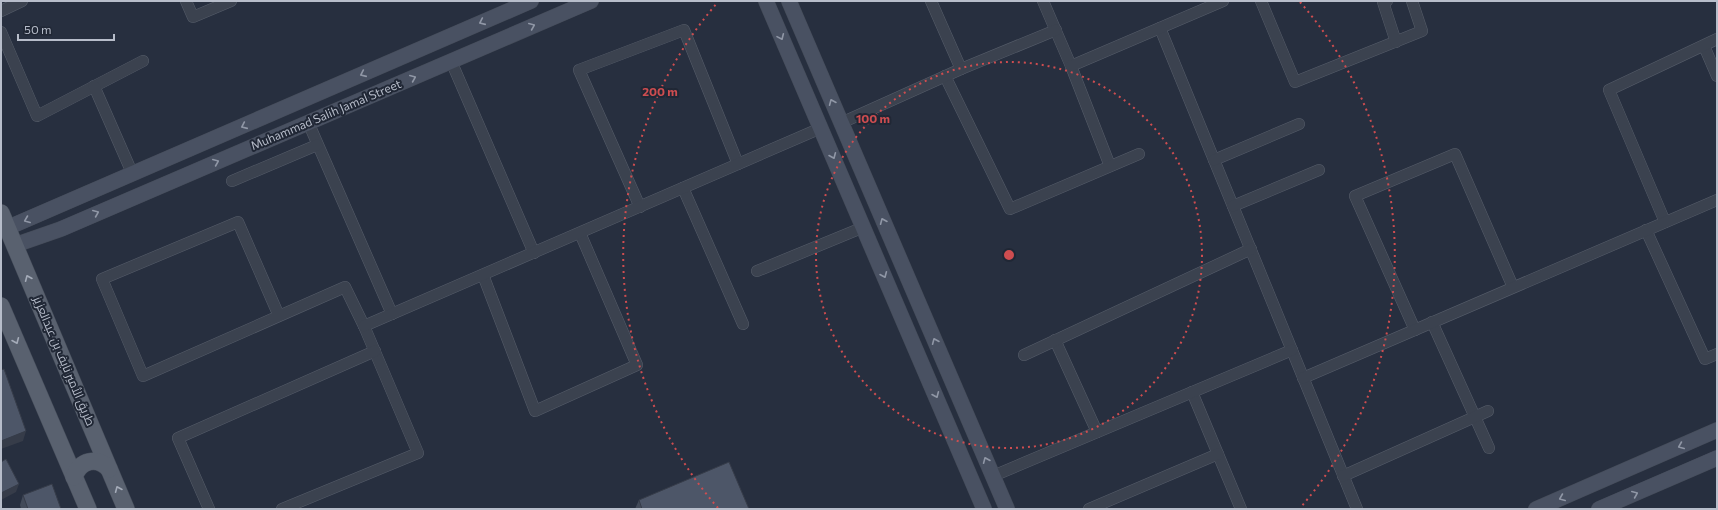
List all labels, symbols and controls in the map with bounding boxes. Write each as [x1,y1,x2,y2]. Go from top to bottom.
scale bar [18,16,114,42]
one-way arrow [479,17,487,25]
text: 50 m [24,22,52,36]
one-way arrow [528,23,535,31]
one-way arrow [777,33,785,40]
one-way arrow [360,69,368,77]
one-way arrow [409,74,416,82]
street label: Muhammad Salih Jamal Street [248,76,403,153]
text: 200 m [642,84,678,98]
one-way arrow [829,98,837,106]
text: 100 m [856,111,890,125]
one-way arrow [241,121,249,129]
one-way arrow [829,152,837,159]
one-way arrow [211,159,219,167]
one-way arrow [92,210,100,218]
one-way arrow [24,215,32,223]
one-way arrow [880,218,888,225]
centre of rings [1002,248,1016,262]
one-way arrow [880,272,888,279]
one-way arrow [25,275,33,282]
street label: طريق الأمير نايف بن عبدالعزيز [30,293,99,428]
one-way arrow [931,337,939,344]
one-way arrow [12,338,20,345]
one-way arrow [931,391,939,398]
one-way arrow [1678,441,1686,449]
one-way arrow [983,457,991,465]
one-way arrow [115,485,123,493]
one-way arrow [1631,490,1638,498]
one-way arrow [1559,493,1566,501]

